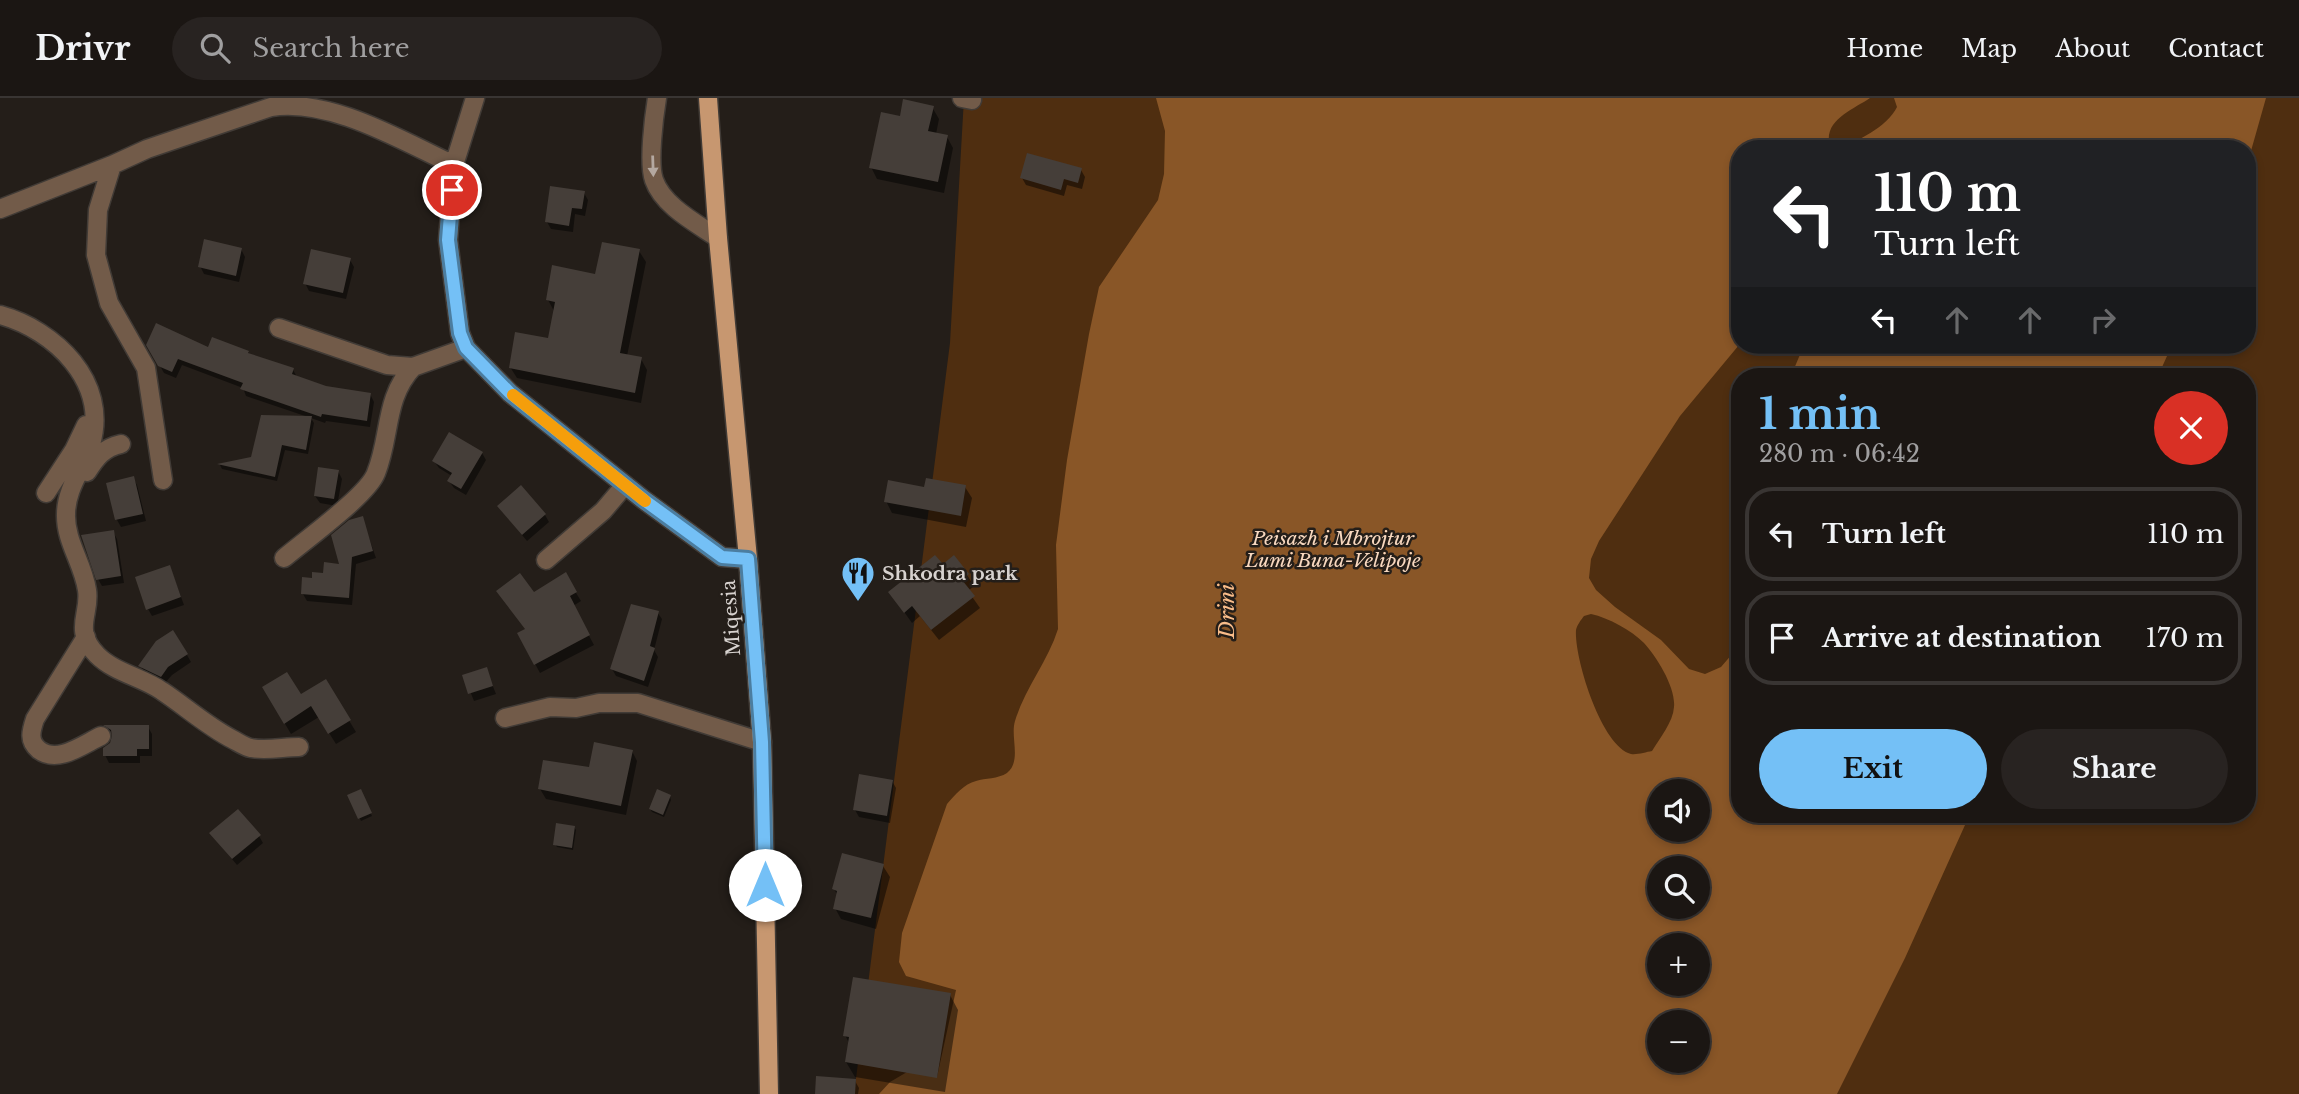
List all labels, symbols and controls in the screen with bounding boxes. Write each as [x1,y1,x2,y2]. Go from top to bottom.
search box [172,17,662,80]
text: Drivr [35,28,130,69]
icon: search [196,29,234,67]
text: Search here [252,32,410,64]
text: Home [1847,34,1923,63]
text: Map [1961,34,2017,63]
text: About [2055,34,2130,63]
text: Contact [2168,34,2264,63]
one-way arrow [648,155,659,177]
pin [422,160,482,220]
text: 110 m [1874,163,2021,224]
icon: left [1759,168,1850,259]
icon: arrive [433,171,471,209]
text: Turn left [1874,224,2020,264]
icon: left [1865,301,1903,339]
icon: ahead [1938,301,1976,339]
icon: ahead [2011,301,2049,339]
icon: right [2084,301,2122,339]
text: 1 min [1759,388,1881,440]
button: close [2154,391,2228,465]
text: 280 m · 06:42 [1759,440,1920,468]
icon: left [1763,515,1801,553]
text: Turn left [1822,518,1946,550]
text: 110 m [2147,518,2224,550]
park label: Peisazh i Mbrojtur Lumi Buna-Velipoje [1244,527,1421,572]
restaurant icon: Shkodra park [839,554,877,603]
place label: Shkodra park [882,562,1018,585]
street label: Miqesia [717,579,745,657]
water label: Drini [1214,583,1240,639]
icon: arrive [1763,619,1801,657]
text: Arrive at destination [1822,622,2102,654]
text: 170 m [2145,622,2224,654]
button: Exit [1759,729,1987,809]
button: Share [2001,729,2228,809]
map controls [1647,779,1710,1073]
button: sound [1647,779,1710,842]
position arrow [728,848,802,922]
button: search [1647,856,1710,919]
button: + [1647,933,1710,996]
button: − [1647,1010,1710,1073]

